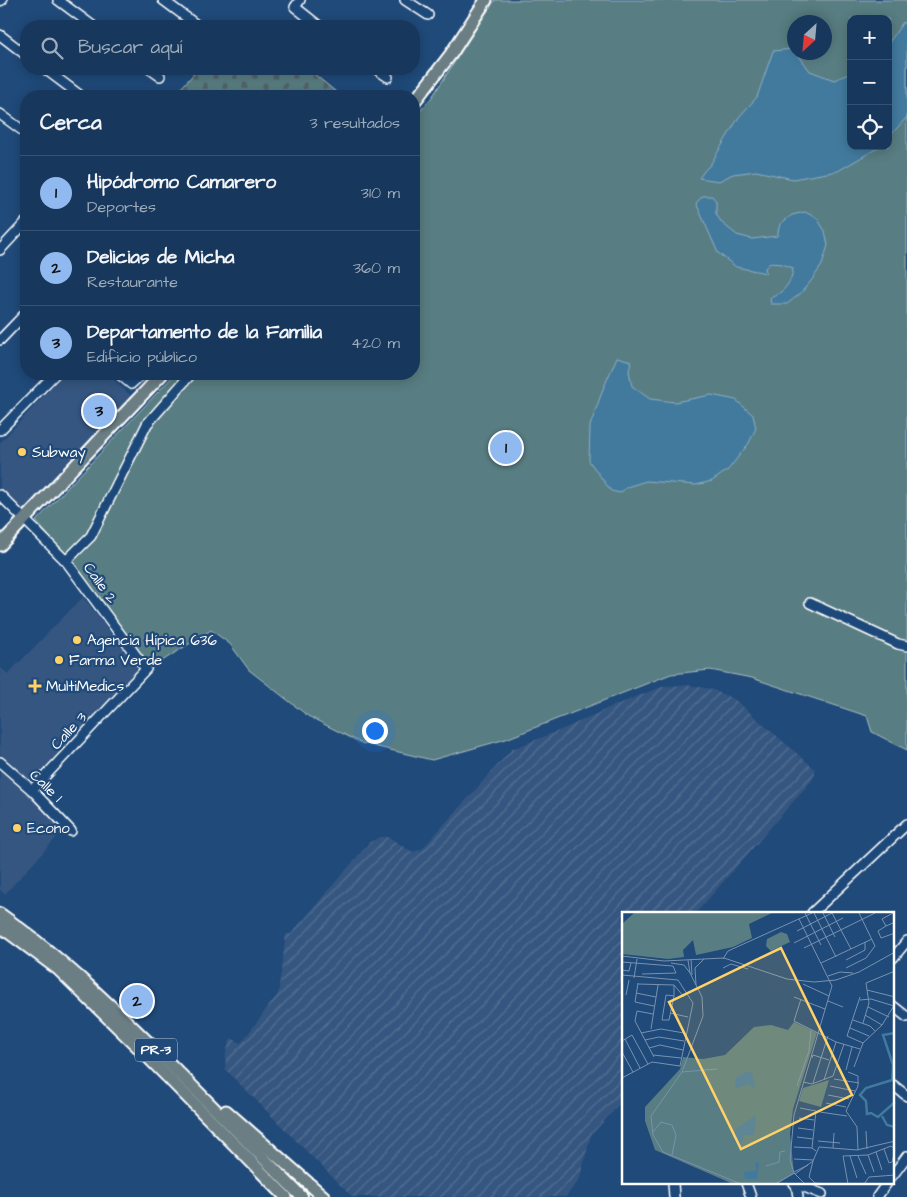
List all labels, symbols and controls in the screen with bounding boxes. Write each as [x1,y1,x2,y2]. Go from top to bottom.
north arrow [787,15,832,60]
map controls [847,15,892,150]
button: + [847,15,892,60]
search box [20,20,420,75]
icon: search [38,34,66,62]
text: Buscar aquí [78,34,182,61]
button: − [847,60,892,105]
button: locate [847,105,892,150]
text: Cerca [40,108,102,137]
text: 3 resultados [309,112,400,134]
text: Hipódromo Camarero [87,169,276,196]
text: 1 [55,182,57,204]
text: 310 m [361,182,400,204]
text: Deportes [87,196,156,218]
text: Delicias de Micha [87,244,235,271]
text: 2 [51,257,61,279]
text: 360 m [353,257,400,279]
text: Restaurante [87,271,178,293]
text: Departamento de la Familia [87,319,322,346]
text: 3 [52,332,60,354]
text: 420 m [351,332,400,354]
text: Edificio público [87,346,197,368]
pin: 3 [83,392,115,430]
pin: 1 [490,429,522,467]
place label: Subway [32,442,86,464]
marker: Subway [16,446,28,458]
street label: Calle 2 [78,558,122,608]
place label: Agencia Hípica 636 [87,630,217,652]
marker: Agencia Hípica 636 [71,634,83,646]
place label: Farma Verde [69,650,162,671]
marker: Farma Verde [53,654,65,666]
place label: MultiMedics [46,676,125,697]
marker: MultiMedics [28,679,42,693]
street label: Calle 3 [46,707,92,755]
your location [362,718,388,744]
street label: Calle 1 [25,765,67,807]
place label: Econo [27,818,70,839]
marker: Econo [11,822,23,834]
inset map [622,912,894,1184]
pin: 2 [121,982,153,1020]
road number: PR-3 [135,1038,177,1062]

